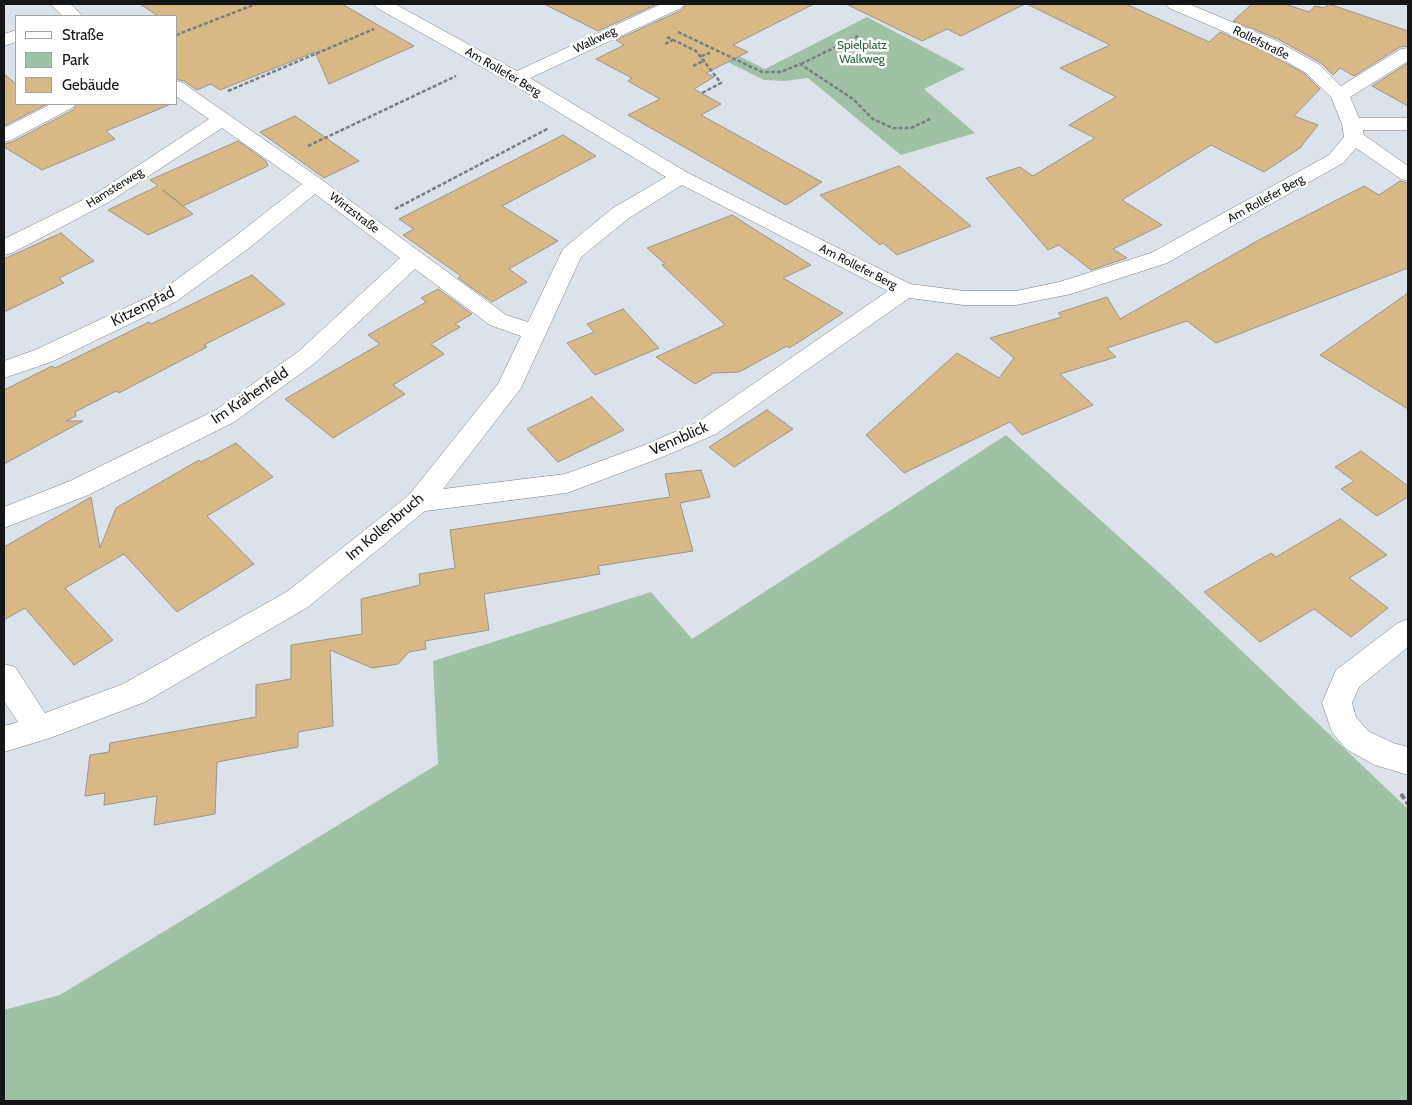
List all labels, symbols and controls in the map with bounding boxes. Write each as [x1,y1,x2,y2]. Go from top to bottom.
legend [15,15,178,105]
street label: Rollefstraße [1231,23,1291,63]
street label: Walkweg [571,24,619,56]
text: Straße [62,26,104,44]
park label: Spielplatz Walkweg [837,38,887,66]
street label: Am Rollefer Berg [462,44,544,100]
text: Park [62,51,89,69]
text: Gebäude [62,76,119,94]
street label: Hamsterweg [84,165,146,211]
street label: Am Rollefer Berg [1225,172,1307,226]
street label: Wirtzstraße [326,190,382,236]
street label: Am Rollefer Berg [817,241,899,293]
street label: Kitzenpfad [108,283,178,331]
street label: Im Krähenfeld [208,364,292,428]
street label: Vennblick [647,418,711,460]
street label: Im Kollenbruch [343,489,427,565]

